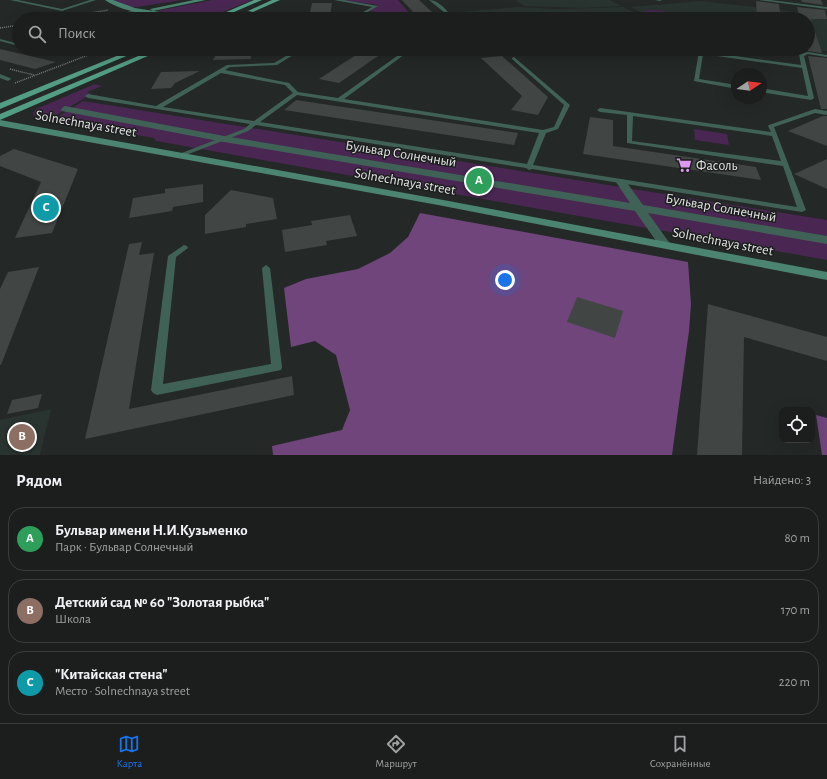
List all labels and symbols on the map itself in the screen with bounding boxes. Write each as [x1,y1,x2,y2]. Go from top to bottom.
north arrow [731,68,767,104]
street label: Solnechnaya street [34,108,138,140]
street label: Бульвар Солнечный [344,138,457,170]
supermarket icon: Фасоль [675,156,693,174]
place label: Фасоль [696,159,738,173]
street label: Solnechnaya street [353,166,457,198]
pin: A [466,166,492,196]
street label: Бульвар Солнечный [664,191,777,225]
pin: C [33,193,59,223]
street label: Solnechnaya street [671,225,775,259]
your location [495,270,515,290]
pin: B [9,422,35,452]

